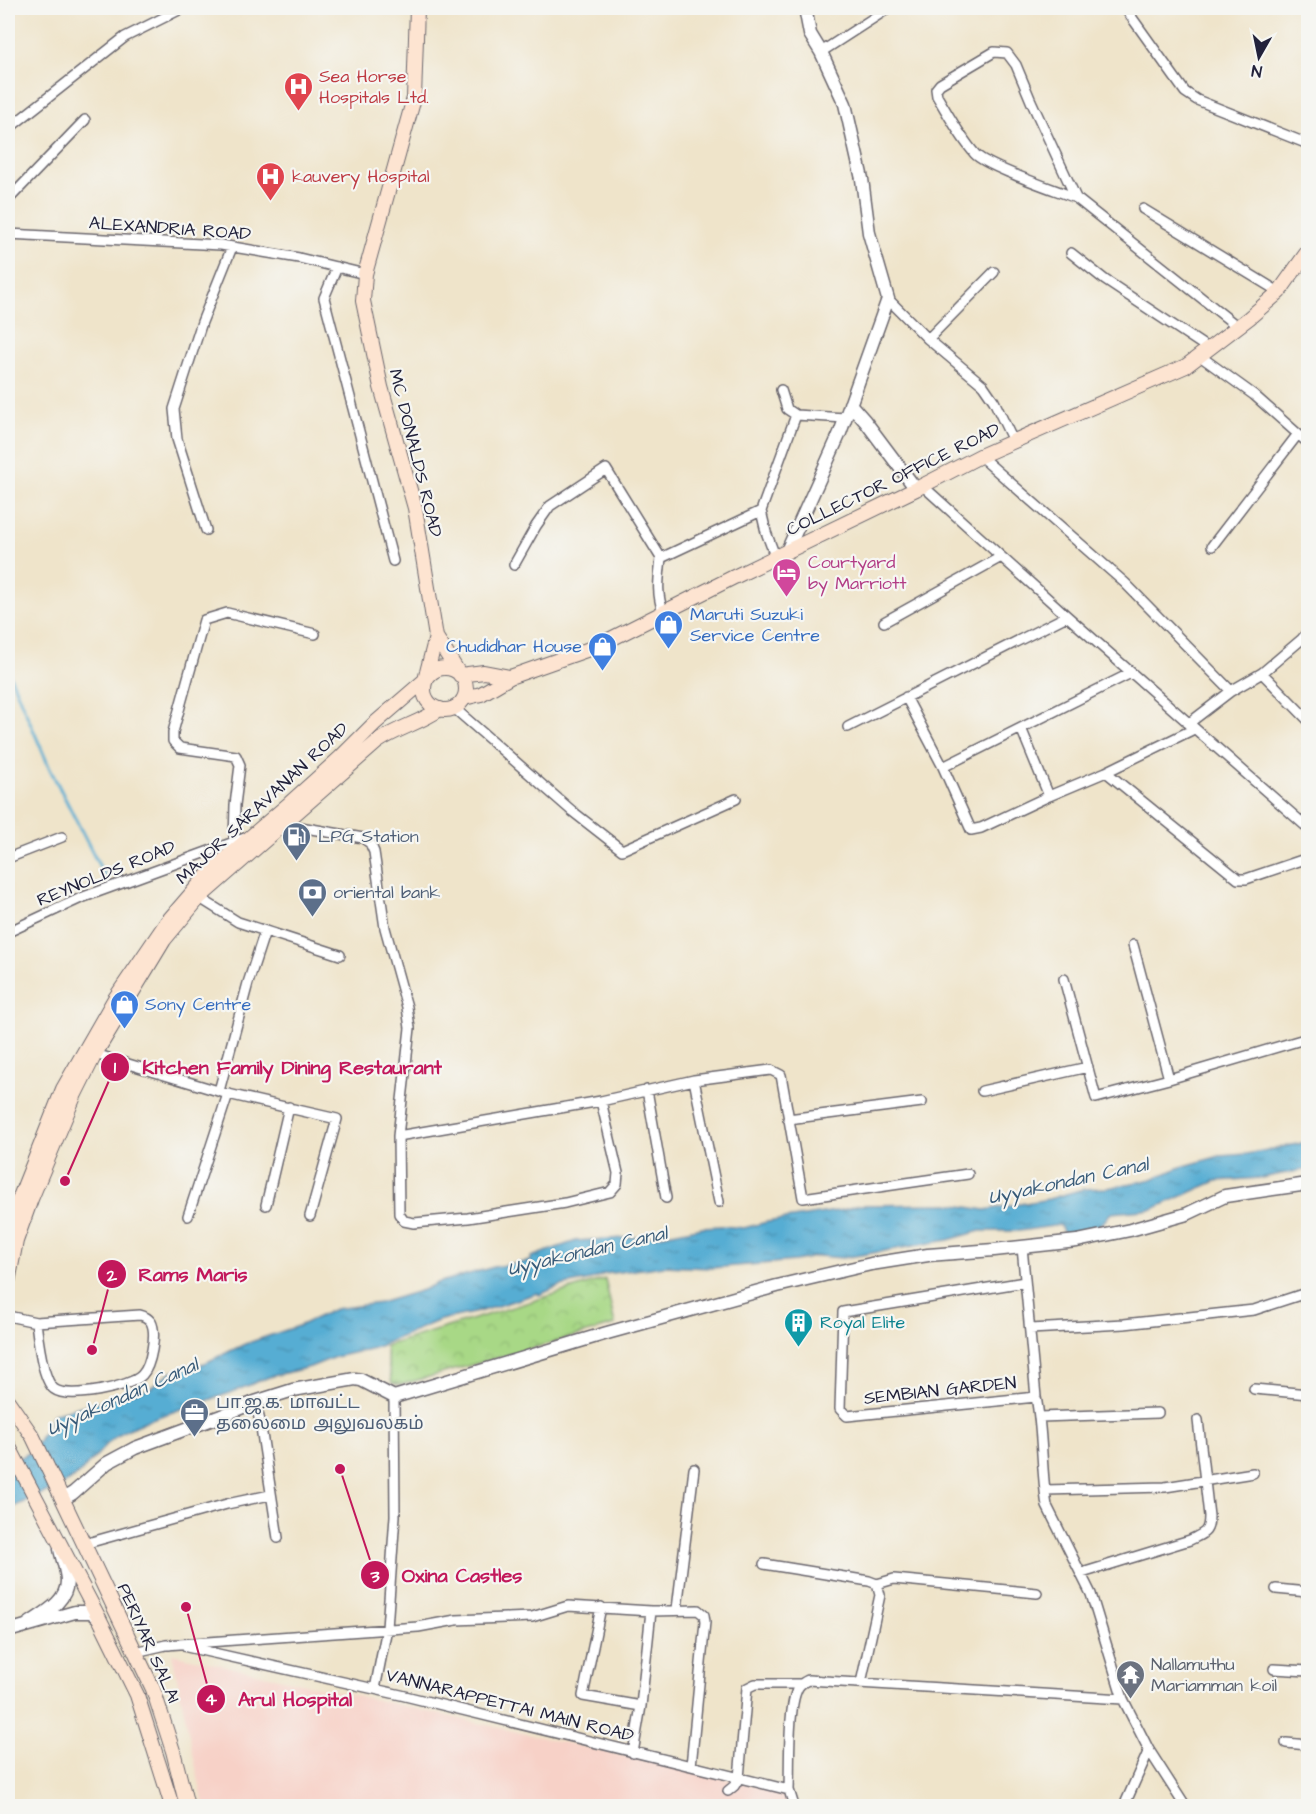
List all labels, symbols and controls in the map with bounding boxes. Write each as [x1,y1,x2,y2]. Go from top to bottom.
north arrow [1229,27,1289,87]
text: N [1250,59,1263,82]
place label: Sea Horse Hospitals Ltd. [319,64,429,110]
hospital icon: Sea Horse Hospitals Ltd. [282,70,314,112]
hospital icon: kauvery Hospital [255,160,287,202]
place label: kauvery Hospital [292,164,430,190]
street label: ALEXANDRIA ROAD [88,210,252,247]
street label: MC DONALDS ROAD [383,366,449,540]
street label: COLLECTOR OFFICE ROAD [782,417,1005,542]
place label: Courtyard by Marriott [808,550,907,597]
hotel icon: Courtyard by Marriott [771,556,803,598]
place label: Maruti Suzuki Service Centre [690,602,820,648]
shop icon: Maruti Suzuki Service Centre [653,608,685,650]
shop icon: Chudidhar House [587,630,619,672]
place label: Chudidhar House [446,634,582,659]
street label: MAJOR SARAVANAN ROAD [171,716,354,890]
fuel station icon: LPG Station [281,820,313,862]
place label: LPG Station [318,824,419,849]
street label: REYNOLDS ROAD [33,834,180,913]
bank icon: oriental bank [296,876,328,918]
place label: oriental bank [333,880,440,905]
shop icon: Sony Centre [108,988,140,1030]
place label: Sony Centre [145,992,251,1018]
callout: Kitchen Family Dining Restaurant [100,1048,453,1086]
text: Kitchen Family Dining Restaurant [142,1054,443,1083]
text: 1 [114,1055,117,1080]
water label: Uyyakondan Canal [986,1150,1154,1213]
water label: Uyyakondan Canal [505,1218,673,1284]
callout: Rams Maris [97,1255,260,1293]
text: Rams Maris [139,1261,247,1289]
text: 2 [106,1263,118,1288]
building icon: Royal Elite [783,1306,815,1348]
place label: Royal Elite [820,1310,906,1336]
water label: Uyyakondan Canal [42,1350,206,1444]
street label: SEMBIAN GARDEN [863,1370,1017,1411]
place label: பா.ஜ.க. மாவட்ட தலைமை அலுவலகம் [216,1390,424,1436]
office icon: பா.ஜ.க. மாவட்ட தலைமை அலுவலகம் [179,1396,211,1438]
callout: Oxina Castles [360,1556,534,1594]
text: Oxina Castles [402,1562,522,1590]
text: 3 [369,1564,380,1589]
street label: PERIYAR SALAI [111,1579,186,1707]
place label: Nallamuthu Mariamman koil [1151,1652,1277,1698]
temple icon: Nallamuthu Mariamman koil [1114,1658,1146,1700]
street label: VANNARAPPETTAI MAIN ROAD [383,1663,637,1748]
callout: Arul Hospital [196,1680,364,1718]
text: Arul Hospital [238,1686,352,1714]
text: 4 [205,1687,218,1712]

